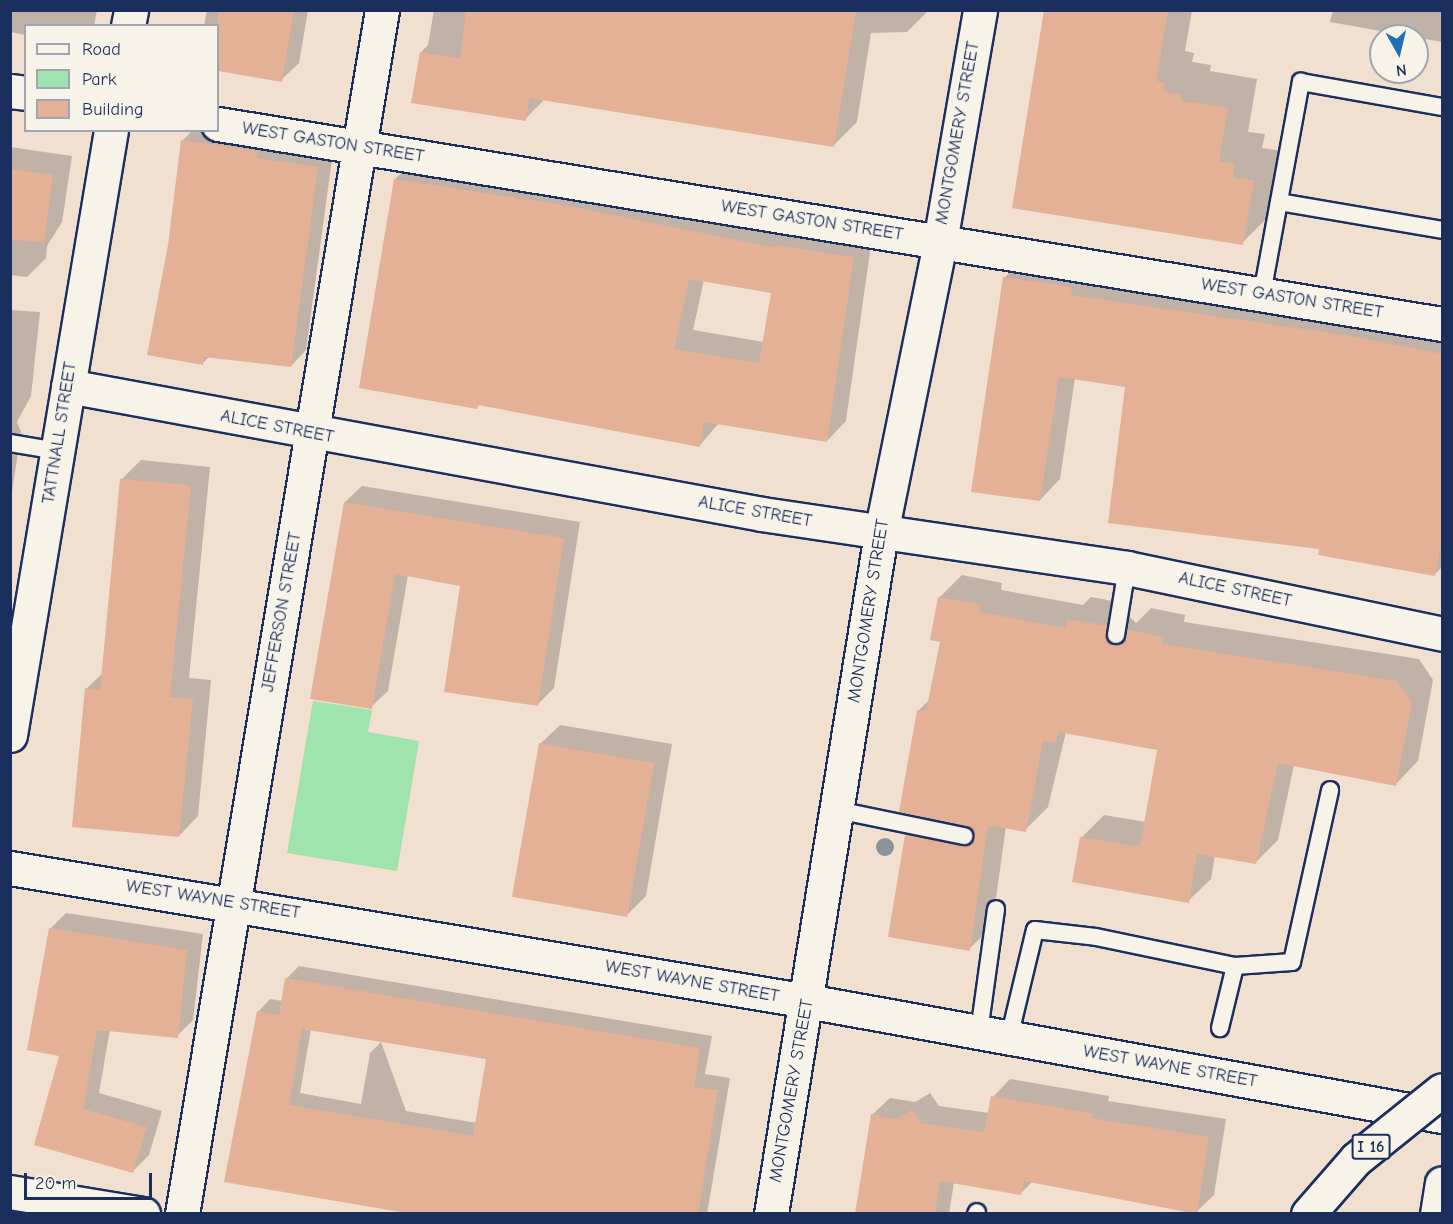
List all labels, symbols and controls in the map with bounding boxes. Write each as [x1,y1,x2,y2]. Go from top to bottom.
legend [24,24,219,132]
north arrow [1369,24,1429,84]
text: Road [82,39,121,60]
street label: MONTGOMERY STREET [931,40,985,226]
text: N [1395,60,1408,79]
text: Park [82,69,116,90]
text: Building [82,99,144,120]
street label: WEST GASTON STREET [240,118,426,168]
street label: WEST GASTON STREET [719,196,905,246]
street label: WEST GASTON STREET [1199,274,1385,324]
street label: TATTNALL STREET [38,360,82,506]
street label: ALICE STREET [218,405,336,449]
street label: ALICE STREET [696,491,814,533]
street label: MONTGOMERY STREET [844,518,894,704]
street label: JEFFERSON STREET [257,530,307,694]
street label: ALICE STREET [1176,567,1294,613]
street label: WEST WAYNE STREET [124,876,302,924]
street label: WEST WAYNE STREET [603,956,781,1008]
street label: MONTGOMERY STREET [765,998,819,1184]
street label: WEST WAYNE STREET [1081,1041,1259,1093]
road number: I 16 [1352,1134,1390,1160]
scale bar [27,1161,154,1199]
text: 20 m [35,1173,76,1194]

